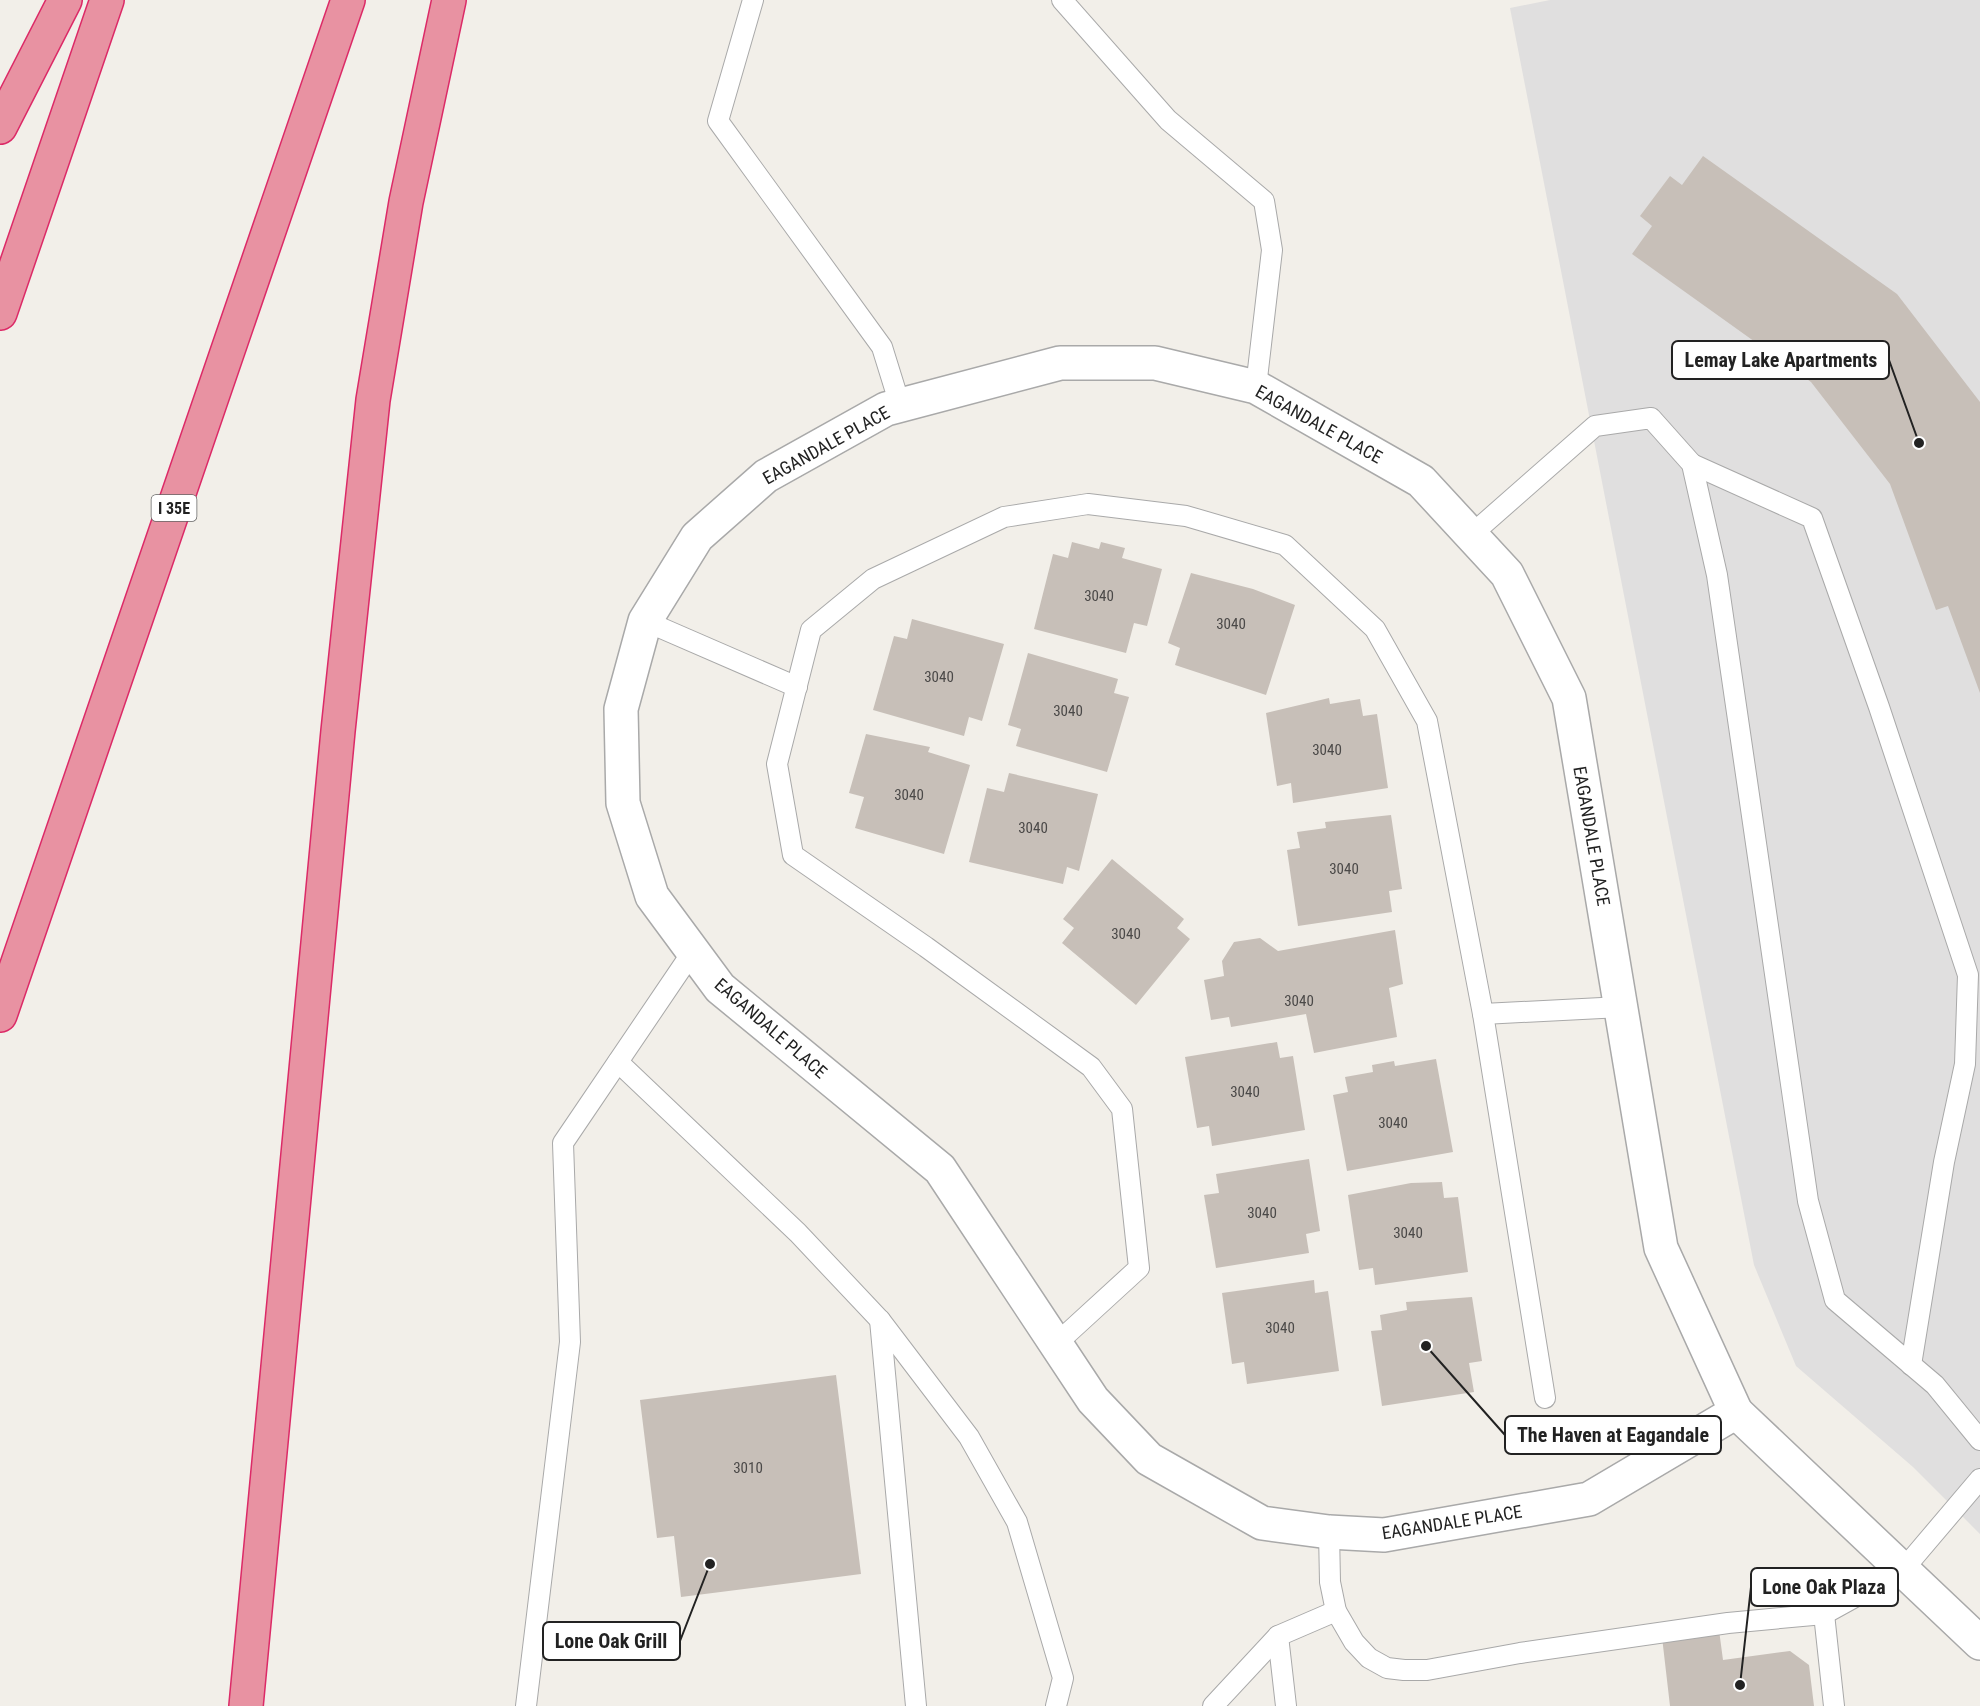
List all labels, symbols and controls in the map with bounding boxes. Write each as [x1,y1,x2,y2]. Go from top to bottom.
callout: Lemay Lake Apartments [1672,341,1889,379]
text: Lemay Lake Apartments [1685,348,1877,372]
street label: EAGANDALE PLACE [1252,380,1386,468]
street label: EAGANDALE PLACE [759,401,893,489]
road number: I 35E [152,495,196,521]
house number: 3040 [1084,587,1114,605]
house number: 3040 [1216,615,1246,633]
house number: 3040 [924,668,954,686]
house number: 3040 [1053,702,1083,720]
house number: 3040 [1312,741,1342,759]
street label: EAGANDALE PLACE [1569,764,1615,908]
house number: 3040 [894,786,924,804]
house number: 3040 [1018,819,1048,837]
house number: 3040 [1329,860,1359,878]
house number: 3040 [1111,925,1141,943]
street label: EAGANDALE PLACE [711,974,831,1082]
house number: 3040 [1284,992,1314,1010]
house number: 3040 [1230,1083,1260,1101]
house number: 3040 [1378,1114,1408,1132]
house number: 3040 [1247,1204,1277,1222]
house number: 3040 [1393,1224,1423,1242]
house number: 3040 [1265,1319,1295,1337]
callout: The Haven at Eagandale [1505,1416,1721,1454]
text: The Haven at Eagandale [1517,1423,1709,1447]
house number: 3010 [733,1459,763,1477]
street label: EAGANDALE PLACE [1380,1501,1524,1543]
callout: Lone Oak Plaza [1751,1568,1898,1606]
text: Lone Oak Plaza [1762,1575,1886,1599]
callout: Lone Oak Grill [543,1622,680,1660]
text: Lone Oak Grill [555,1629,667,1653]

